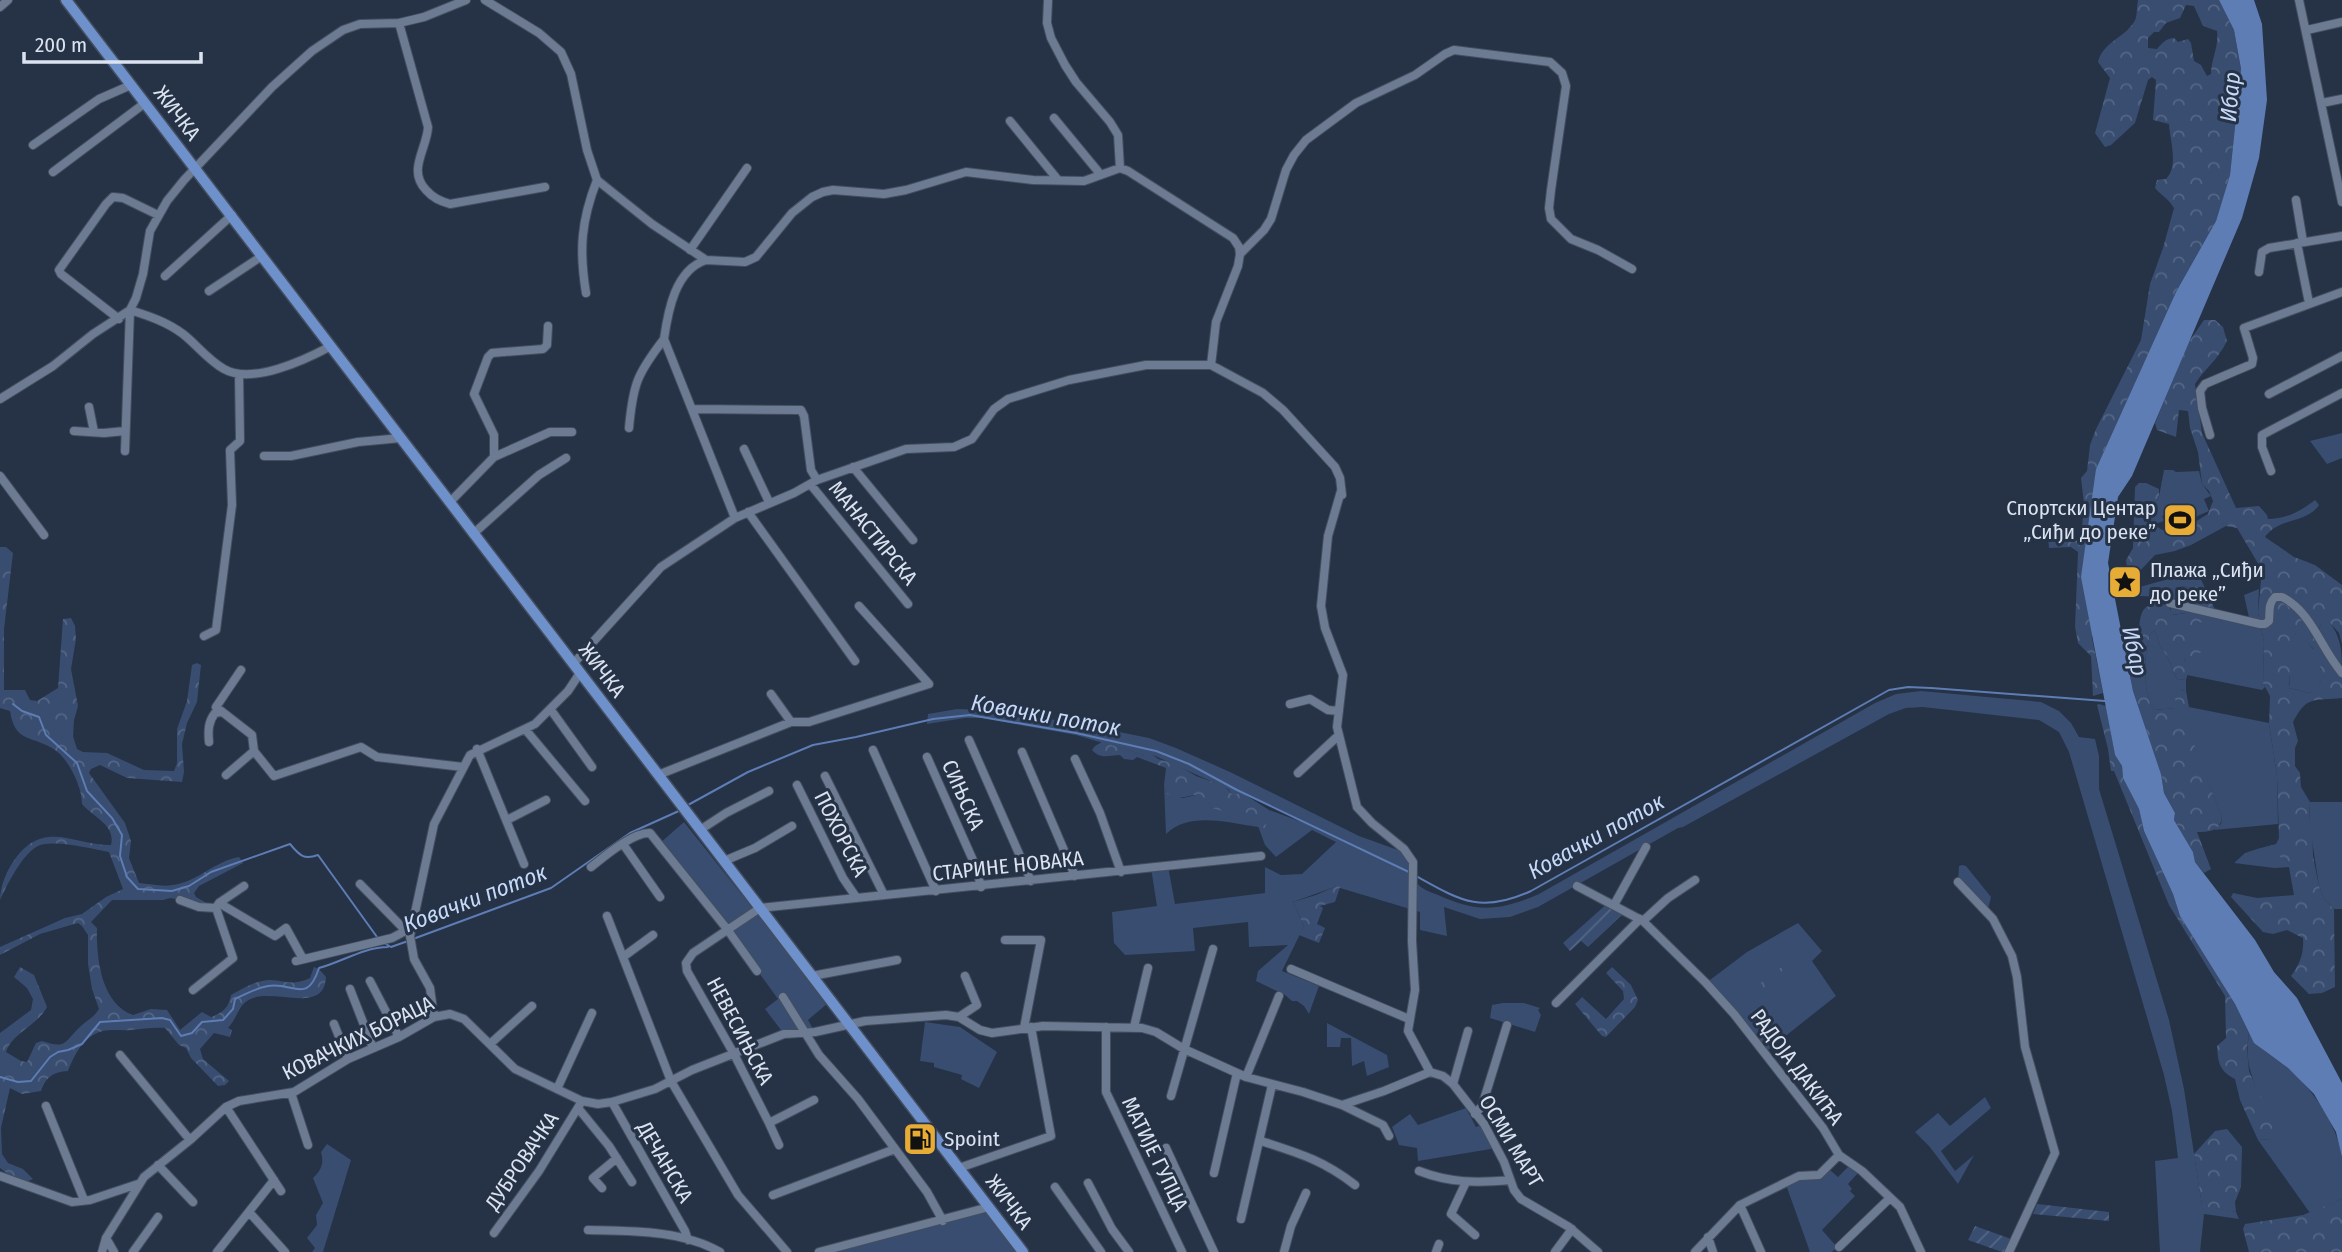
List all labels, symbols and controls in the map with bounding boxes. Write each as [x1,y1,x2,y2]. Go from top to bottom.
scale bar [24,21,201,65]
text: 200 m [35,32,87,58]
water label: Ибар [2214,71,2246,123]
street label: ЖИЧКА [148,80,206,146]
street label: МАНАСТИРСКА [823,476,923,590]
place label: Спортски Центар „Сиђи до реке” [2006,495,2156,545]
sports icon: Спортски Центар „Сиђи до реке” [2161,501,2199,539]
place label: Плажа „Сиђи до реке” [2150,557,2264,607]
place icon: Плажа „Сиђи до реке” [2106,563,2144,601]
water label: Ибар [2116,624,2154,678]
street label: ЖИЧКА [573,637,631,703]
water label: Ковачки поток [969,688,1123,742]
street label: СИЊСКА [936,756,990,834]
street label: ПОХОРСКА [808,787,874,881]
water label: Ковачки поток [1523,787,1669,885]
street label: СТАРИНЕ НОВАКА [931,845,1085,887]
water label: Ковачки поток [399,858,551,938]
street label: НЕВЕСИЊСКА [701,973,779,1089]
street label: КОВАЧКИХ БОРАЦА [278,990,438,1086]
street label: РАДОЈА ДАКИЋА [1745,1004,1849,1130]
street label: ОСМИ МАРТ [1473,1090,1549,1192]
street label: МАТИЈЕ ГУПЦА [1116,1092,1194,1216]
street label: ДУБРОВАЧКА [479,1107,564,1216]
street label: ДЕЧАНСКА [631,1116,699,1207]
fuel station icon: Spoint [901,1120,939,1158]
place label: Spoint [944,1126,1000,1152]
street label: ЖИЧКА [980,1169,1038,1235]

